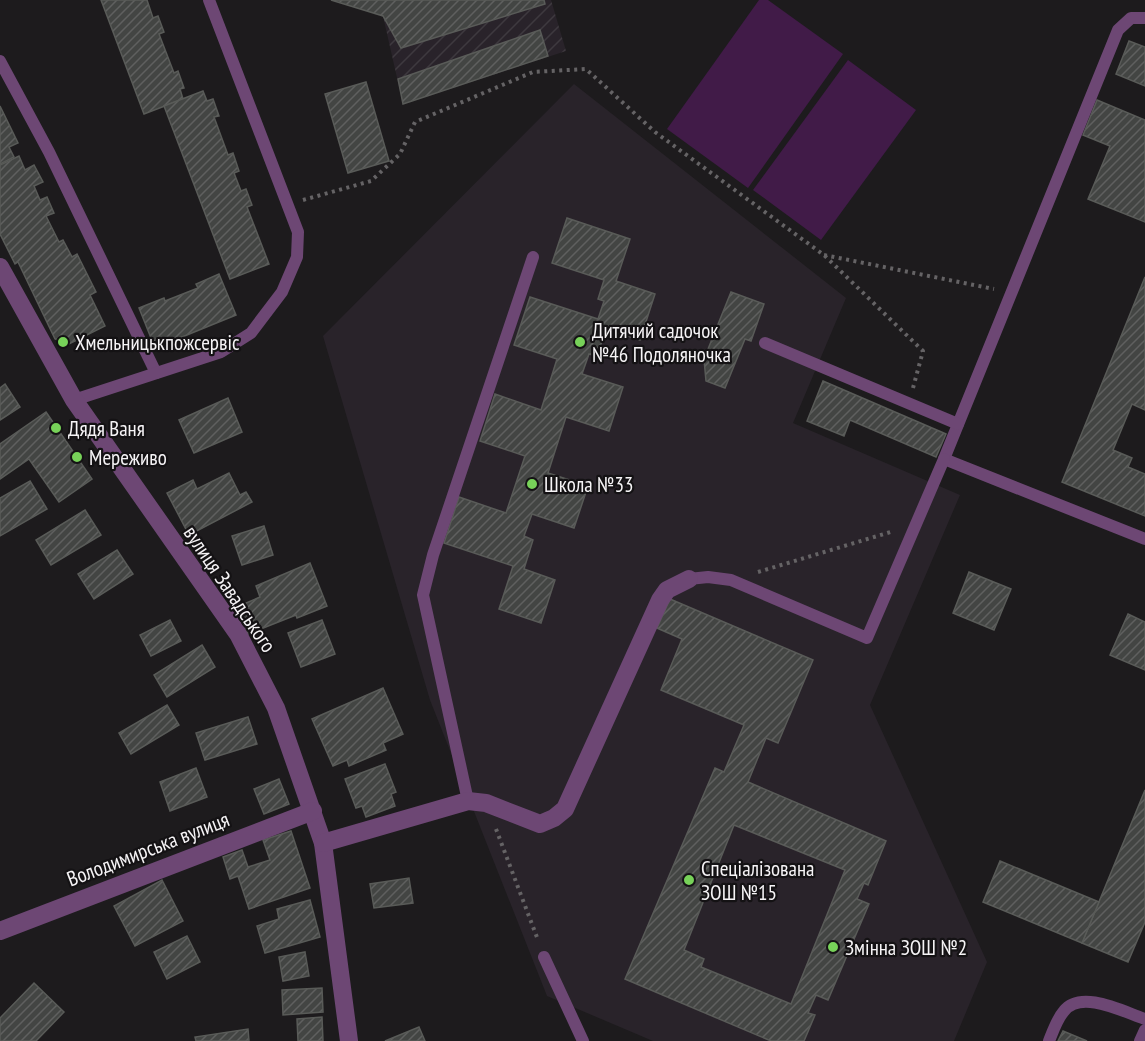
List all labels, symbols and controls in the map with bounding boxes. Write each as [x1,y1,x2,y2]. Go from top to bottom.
place label: Дитячий садочок №46 Подоляночка [592,317,731,368]
place label: Хмельницькпожсервіс [75,329,240,356]
marker: Хмельницькпожсервіс [56,335,70,349]
marker: Дитячий садочок №46 Подоляночка [573,335,587,349]
place label: Дядя Ваня [68,415,145,442]
marker: Дядя Ваня [49,421,63,435]
place label: Мереживо [89,444,167,471]
marker: Мереживо [70,450,84,464]
place label: Школа №33 [544,471,633,498]
marker: Школа №33 [525,477,539,491]
street label: вулиця Завадського [178,521,282,657]
street label: Володимирська вулиця [63,806,233,892]
place label: Спеціалізована ЗОШ №15 [701,855,814,906]
marker: Спеціалізована ЗОШ №15 [682,873,696,887]
place label: Змінна ЗОШ №2 [845,934,967,961]
marker: Змінна ЗОШ №2 [826,940,840,954]

